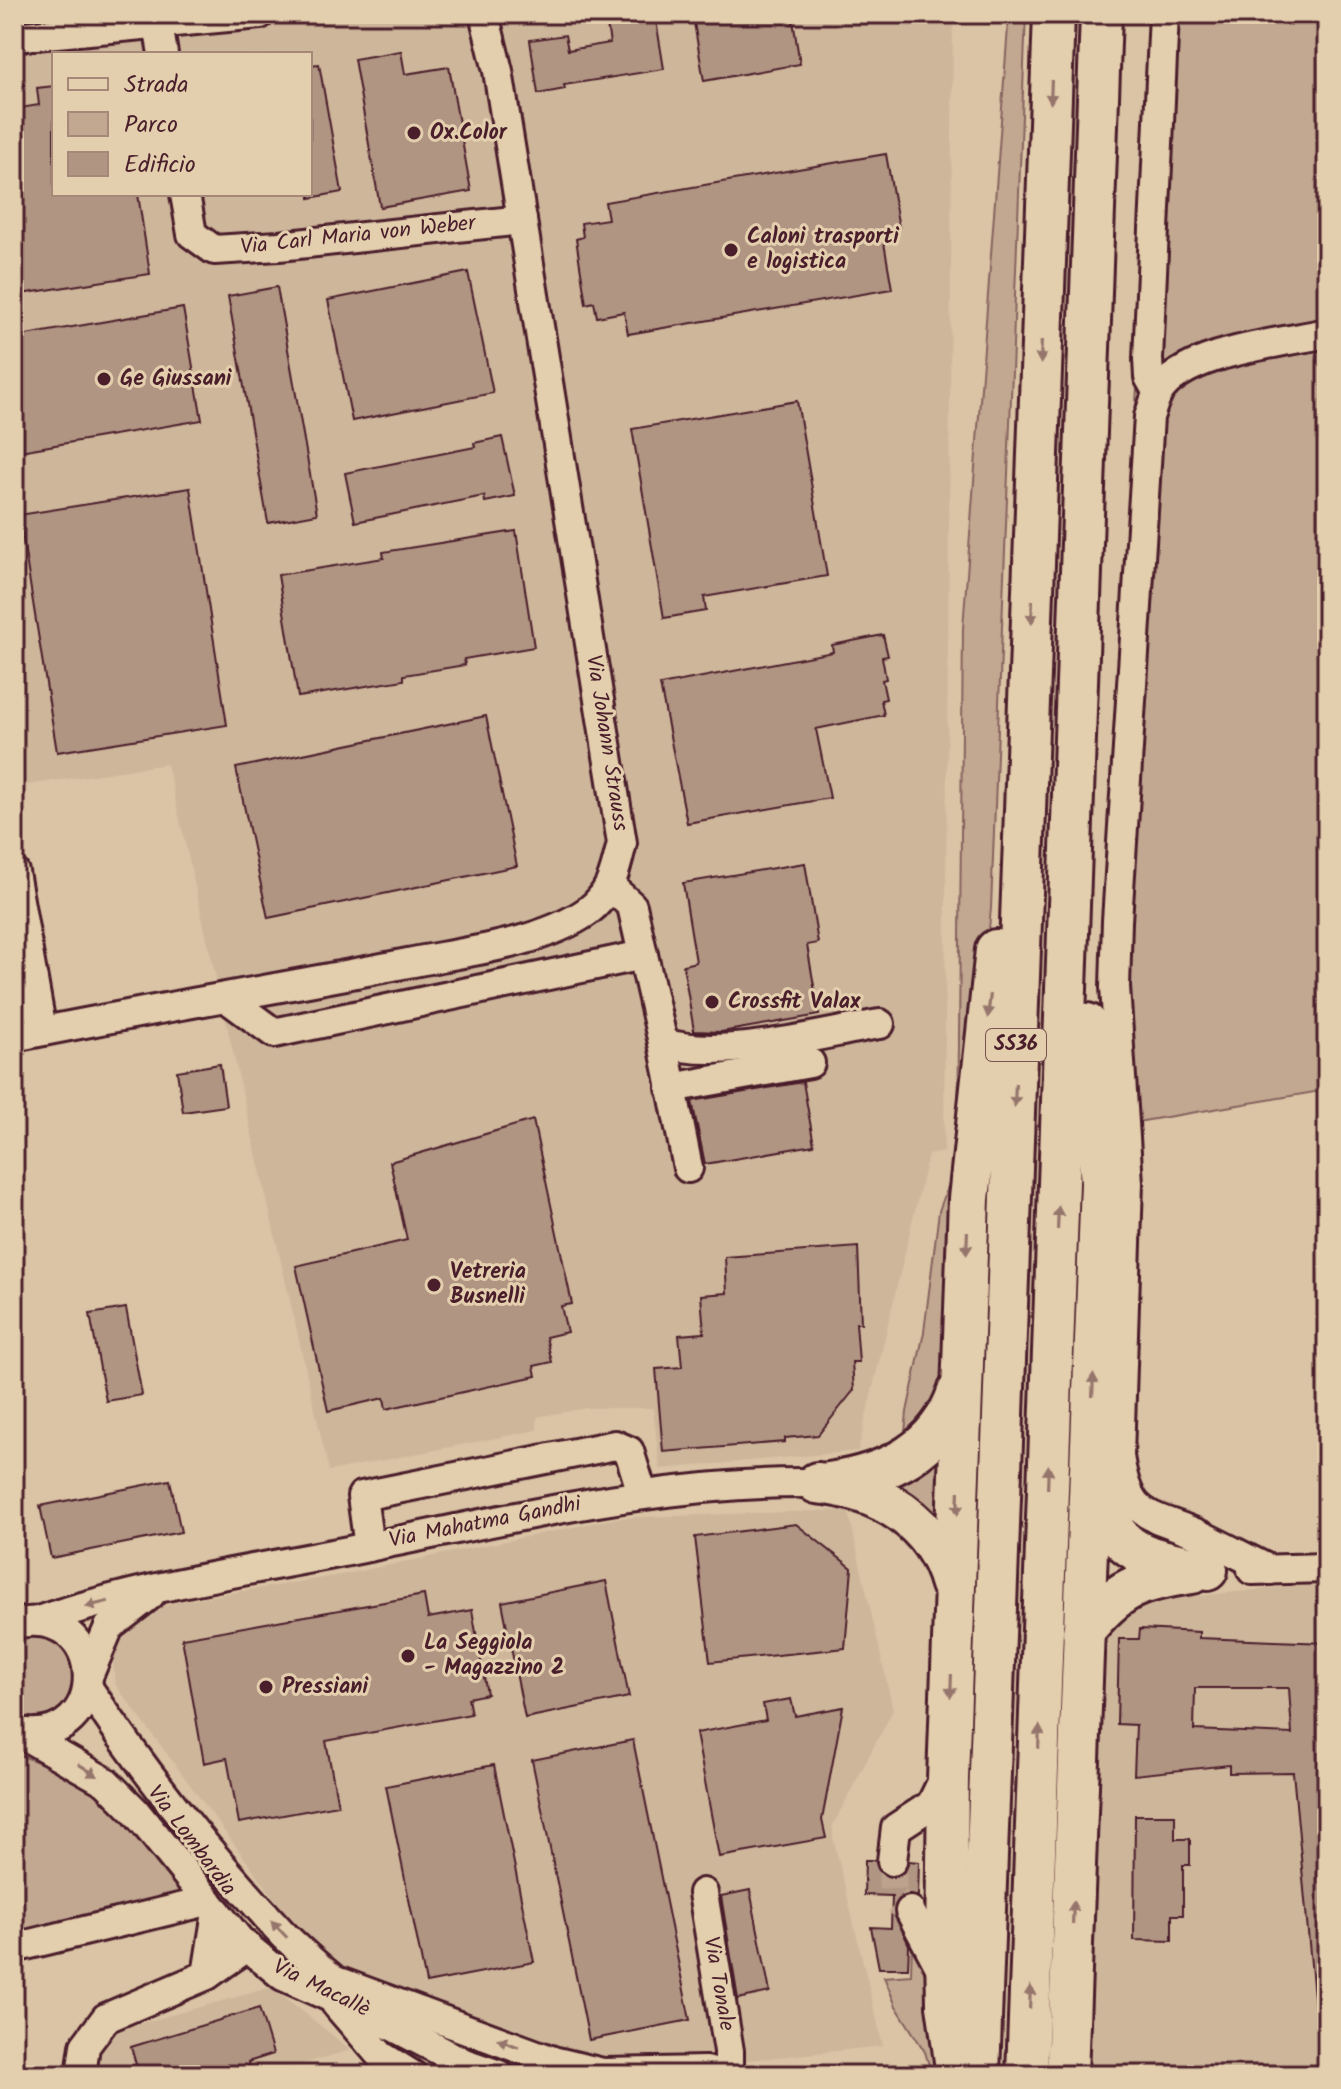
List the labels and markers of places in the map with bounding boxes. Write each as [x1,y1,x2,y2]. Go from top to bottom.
place label: Ox.Color [430,116,508,151]
marker: Ox.Color [405,124,423,142]
place label: Caloni trasporti e logistica [747,220,900,280]
marker: Caloni trasporti e logistica [722,241,740,259]
place label: Ge Giussani [120,362,233,397]
marker: Ge Giussani [95,370,113,388]
place label: Crossfit Valax [728,985,861,1020]
marker: Crossfit Valax [703,993,721,1011]
place label: Vetreria Busnelli [450,1255,526,1315]
marker: Vetreria Busnelli [425,1276,443,1294]
place label: La Seggiola - Magazzino 2 [424,1626,564,1686]
marker: La Seggiola - Magazzino 2 [399,1647,417,1665]
place label: Pressiani [282,1670,369,1705]
marker: Pressiani [257,1678,275,1696]

